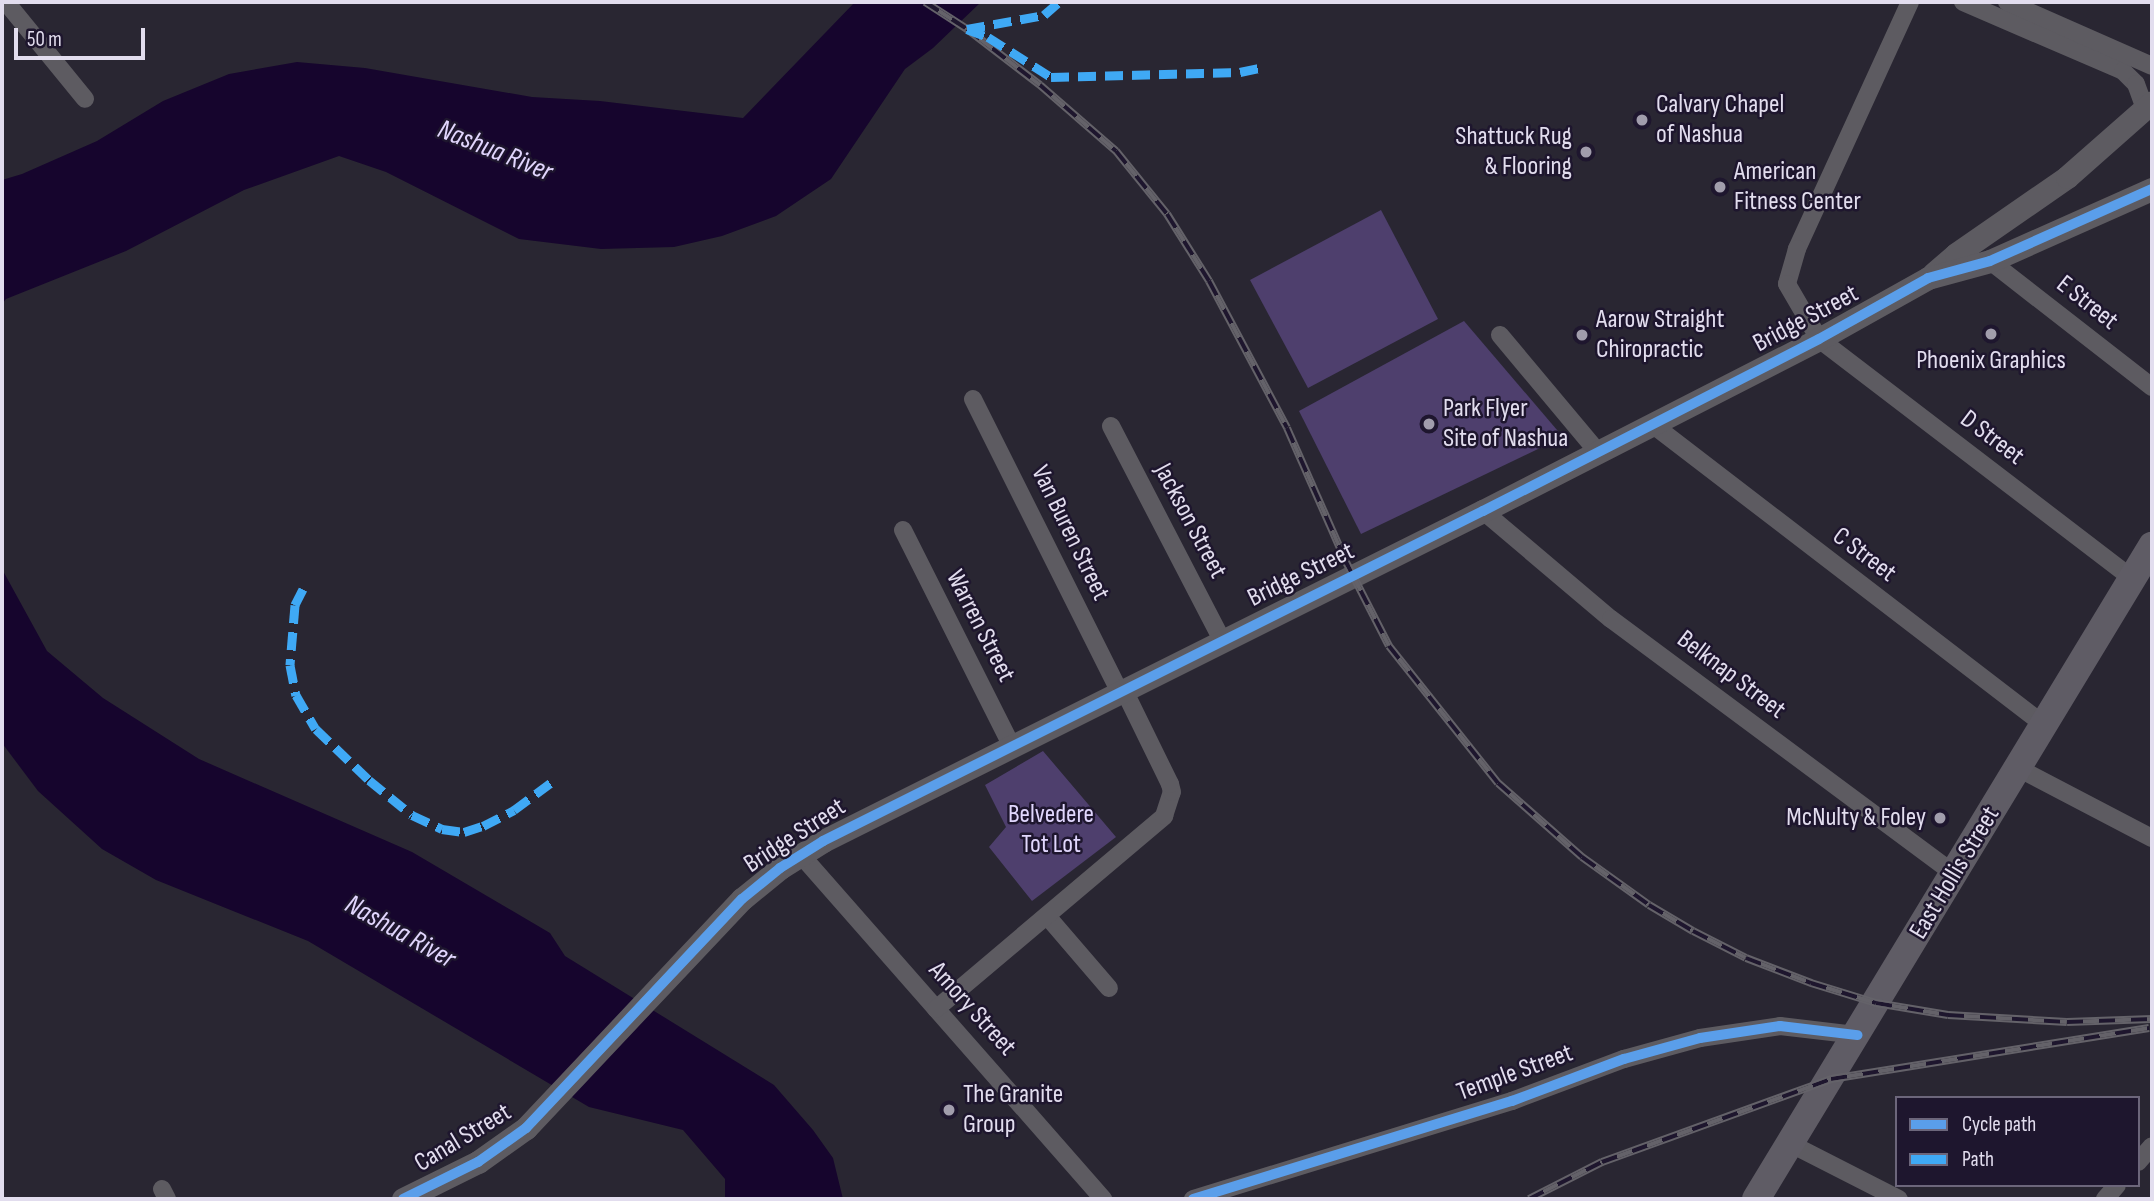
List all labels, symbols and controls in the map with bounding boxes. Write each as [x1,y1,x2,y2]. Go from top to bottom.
scale bar [18,14,149,58]
text: 50 m [27,27,62,52]
place label: Calvary Chapel of Nashua [1656,89,1784,150]
marker: Calvary Chapel of Nashua [1634,112,1650,128]
water label: Nashua River [433,113,557,189]
place label: Shattuck Rug & Flooring [1455,121,1572,182]
marker: Shattuck Rug & Flooring [1578,144,1594,160]
place label: American Fitness Center [1734,156,1861,218]
marker: American Fitness Center [1712,179,1728,195]
street label: E Street [2050,269,2124,337]
street label: Bridge Street [1748,278,1864,360]
place label: Aarow Straight Chiropractic [1596,304,1725,366]
marker: Phoenix Graphics [1983,326,1999,342]
marker: Aarow Straight Chiropractic [1574,327,1590,343]
place label: Phoenix Graphics [1916,345,2066,377]
place label: Park Flyer Site of Nashua [1443,393,1568,454]
street label: D Street [1954,404,2030,472]
marker: Park Flyer Site of Nashua [1421,416,1437,432]
street label: Jackson Street [1147,458,1233,584]
street label: Van Buren Street [1024,460,1116,606]
street label: C Street [1826,521,1902,589]
street label: Bridge Street [1243,536,1359,614]
street label: Warren Street [939,565,1021,687]
street label: Belknap Street [1671,624,1791,726]
street label: Bridge Street [739,792,851,880]
park label: Belvedere Tot Lot [1008,799,1094,860]
street label: East Hollis Street [1903,801,2007,945]
place label: McNulty & Foley [1786,802,1926,834]
marker: McNulty & Foley [1932,810,1948,826]
water label: Nashua River [339,888,461,976]
street label: Amory Street [922,956,1022,1062]
street label: Temple Street [1453,1038,1577,1108]
place label: The Granite Group [963,1079,1063,1140]
legend [1895,1096,2140,1187]
street label: Canal Street [409,1097,517,1179]
marker: The Granite Group [941,1102,957,1118]
text: Cycle path [1962,1112,2036,1137]
text: Path [1962,1147,1994,1172]

